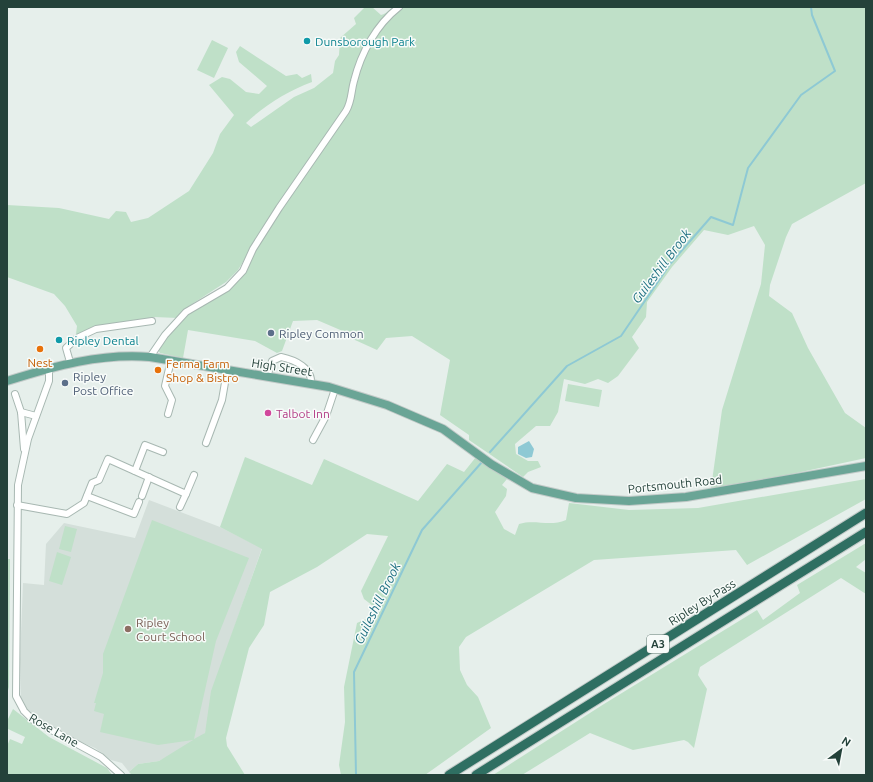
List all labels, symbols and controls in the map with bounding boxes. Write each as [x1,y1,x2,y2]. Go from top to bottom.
place label: Dunsborough Park [315,35,415,48]
marker: Dunsborough Park [302,36,312,46]
water label: Guileshill Brook [629,226,694,306]
place label: Ripley Common [279,327,364,340]
marker: Ripley Common [266,328,276,338]
place label: Ripley Dental [67,334,139,347]
marker: Ripley Dental [54,335,64,345]
marker: Nest [35,344,45,354]
place label: Nest [27,356,53,369]
street label: High Street [251,356,314,378]
place label: Ferma Farm Shop & Bistro [166,357,239,384]
marker: Ferma Farm Shop & Bistro [153,365,163,375]
place label: Ripley Post Office [73,370,133,397]
marker: Ripley Post Office [60,378,70,388]
place label: Talbot Inn [276,407,330,420]
marker: Talbot Inn [263,408,273,418]
street label: Portsmouth Road [627,473,723,495]
water label: Guileshill Brook [351,560,403,646]
street label: Ripley By-Pass [666,576,738,628]
place label: Ripley Court School [136,616,205,643]
marker: Ripley Court School [123,624,133,634]
road number: A3 [647,635,669,653]
street label: Rose Lane [27,711,81,749]
north arrow [821,730,861,770]
text: N [840,734,853,749]

